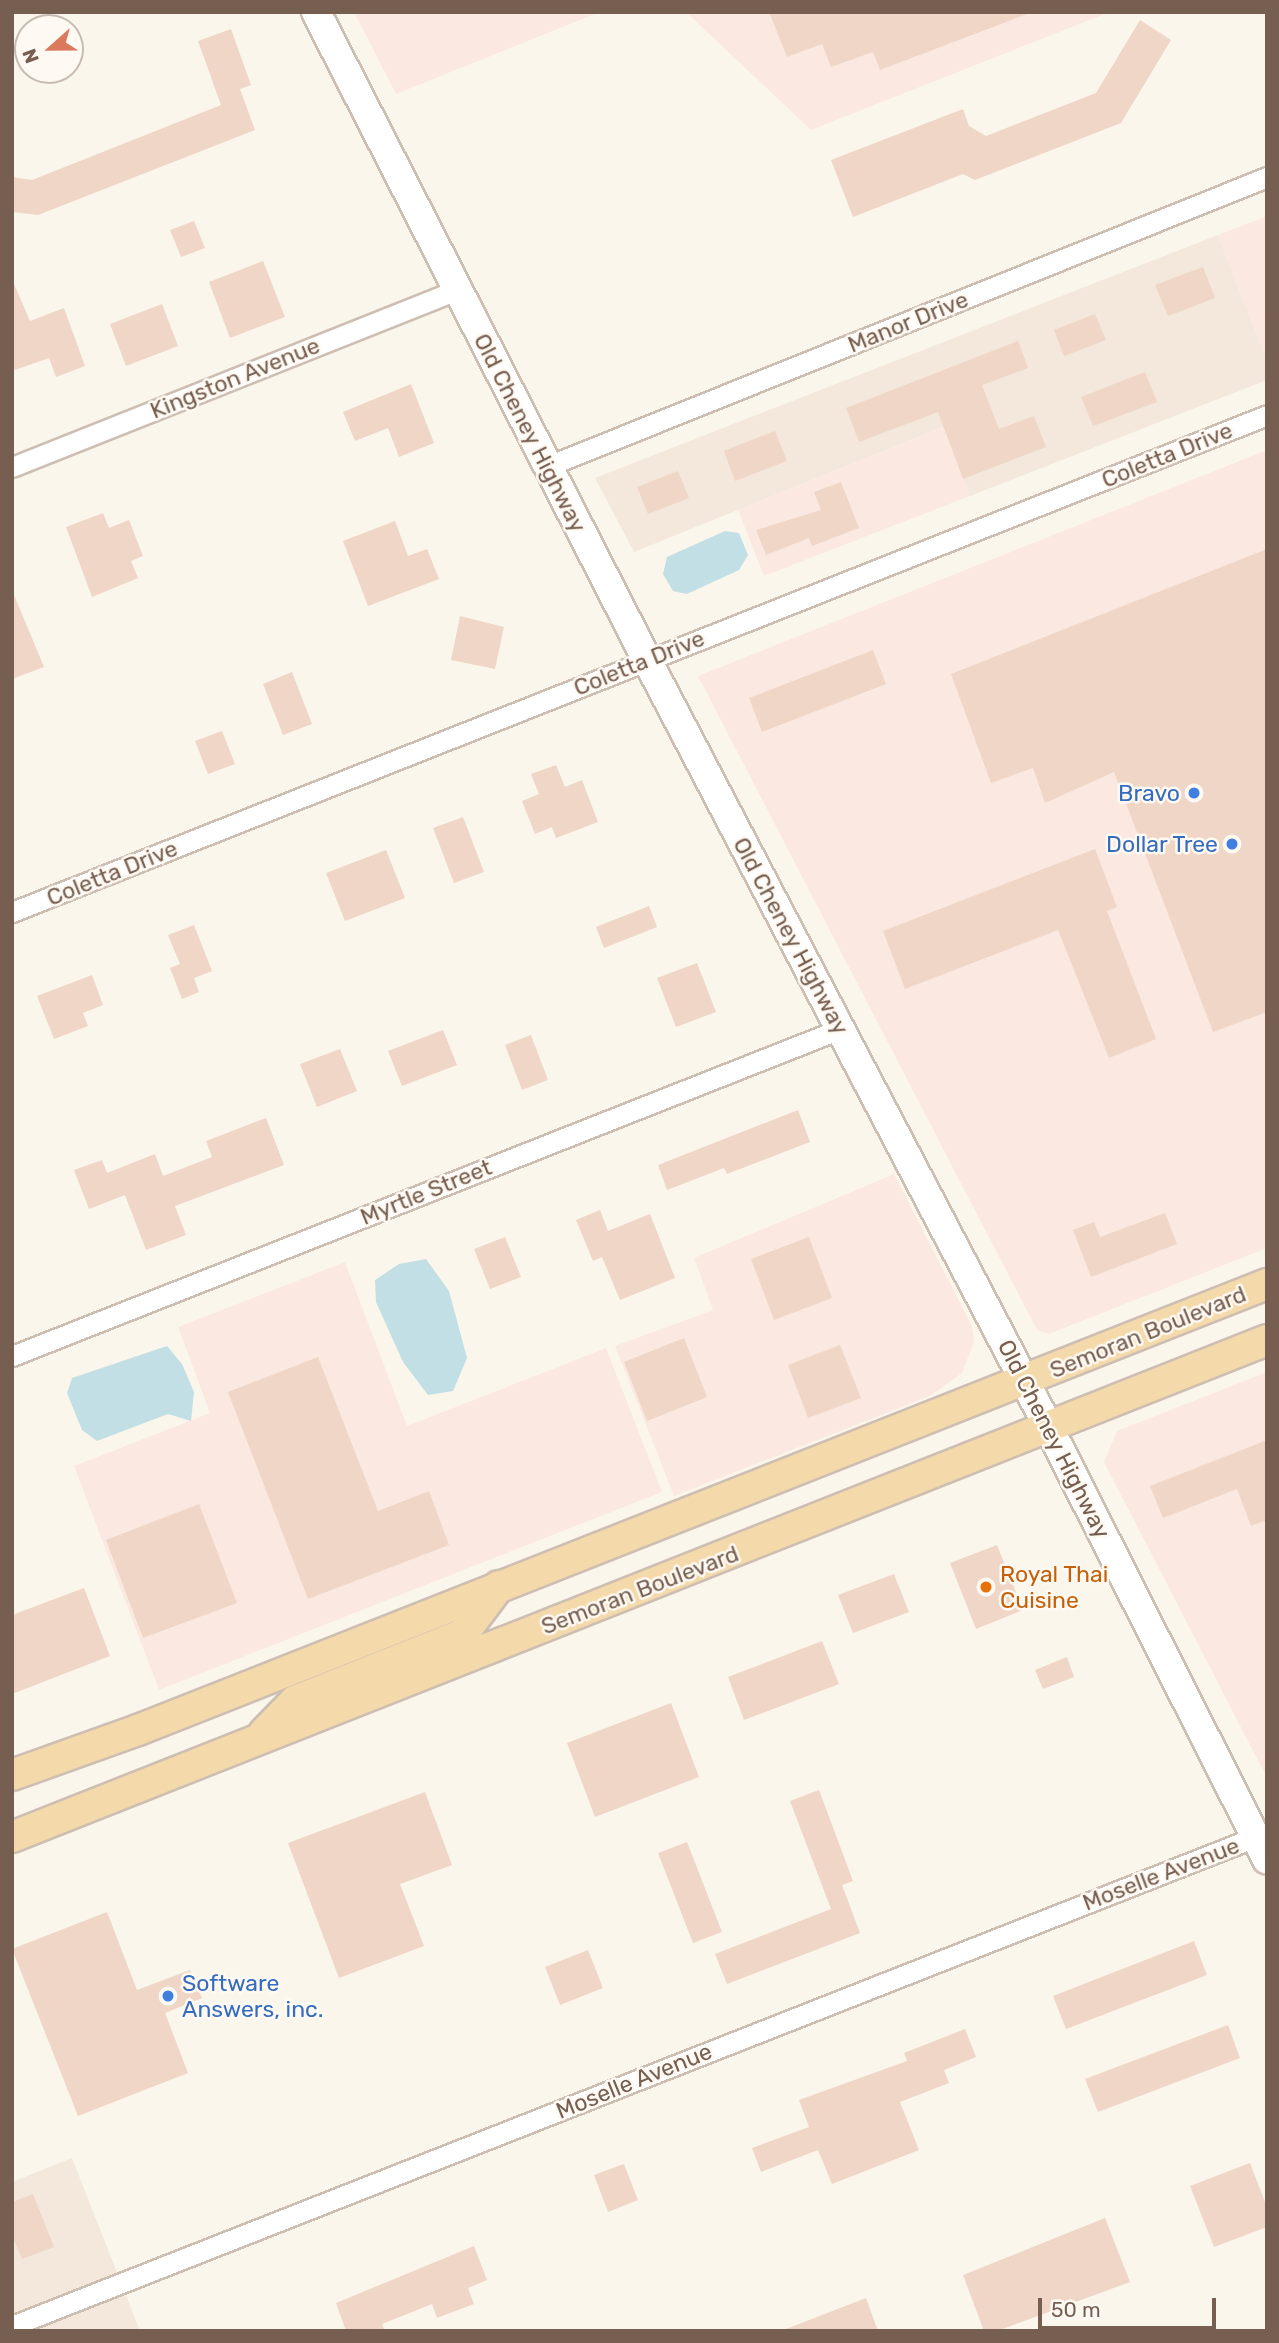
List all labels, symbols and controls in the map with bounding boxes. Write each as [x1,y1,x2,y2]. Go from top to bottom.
north arrow [14,14,84,84]
text: N [18,45,44,66]
street label: Manor Drive [844,285,972,359]
street label: Old Cheney Highway [468,329,592,537]
street label: Kingston Avenue [146,331,324,425]
street label: Coletta Drive [1098,416,1236,494]
street label: Coletta Drive [570,624,708,702]
place label: Bravo [1118,779,1180,807]
marker: Bravo [1186,785,1202,801]
place label: Dollar Tree [1105,830,1218,858]
street label: Old Cheney Highway [727,832,855,1040]
street label: Coletta Drive [43,834,181,912]
marker: Dollar Tree [1224,836,1240,852]
street label: Myrtle Street [356,1153,496,1231]
street label: Semoran Boulevard [1046,1280,1250,1384]
street label: Old Cheney Highway [992,1335,1116,1543]
street label: Semoran Boulevard [537,1540,743,1640]
place label: Royal Thai Cuisine [1000,1560,1109,1614]
marker: Royal Thai Cuisine [978,1579,994,1595]
street label: Moselle Avenue [1078,1831,1244,1917]
place label: Software Answers, inc. [182,1969,324,2023]
marker: Software Answers, inc. [160,1988,176,2004]
street label: Moselle Avenue [552,2037,716,2125]
scale bar [1041,2284,1220,2328]
text: 50 m [1051,2297,1101,2322]

